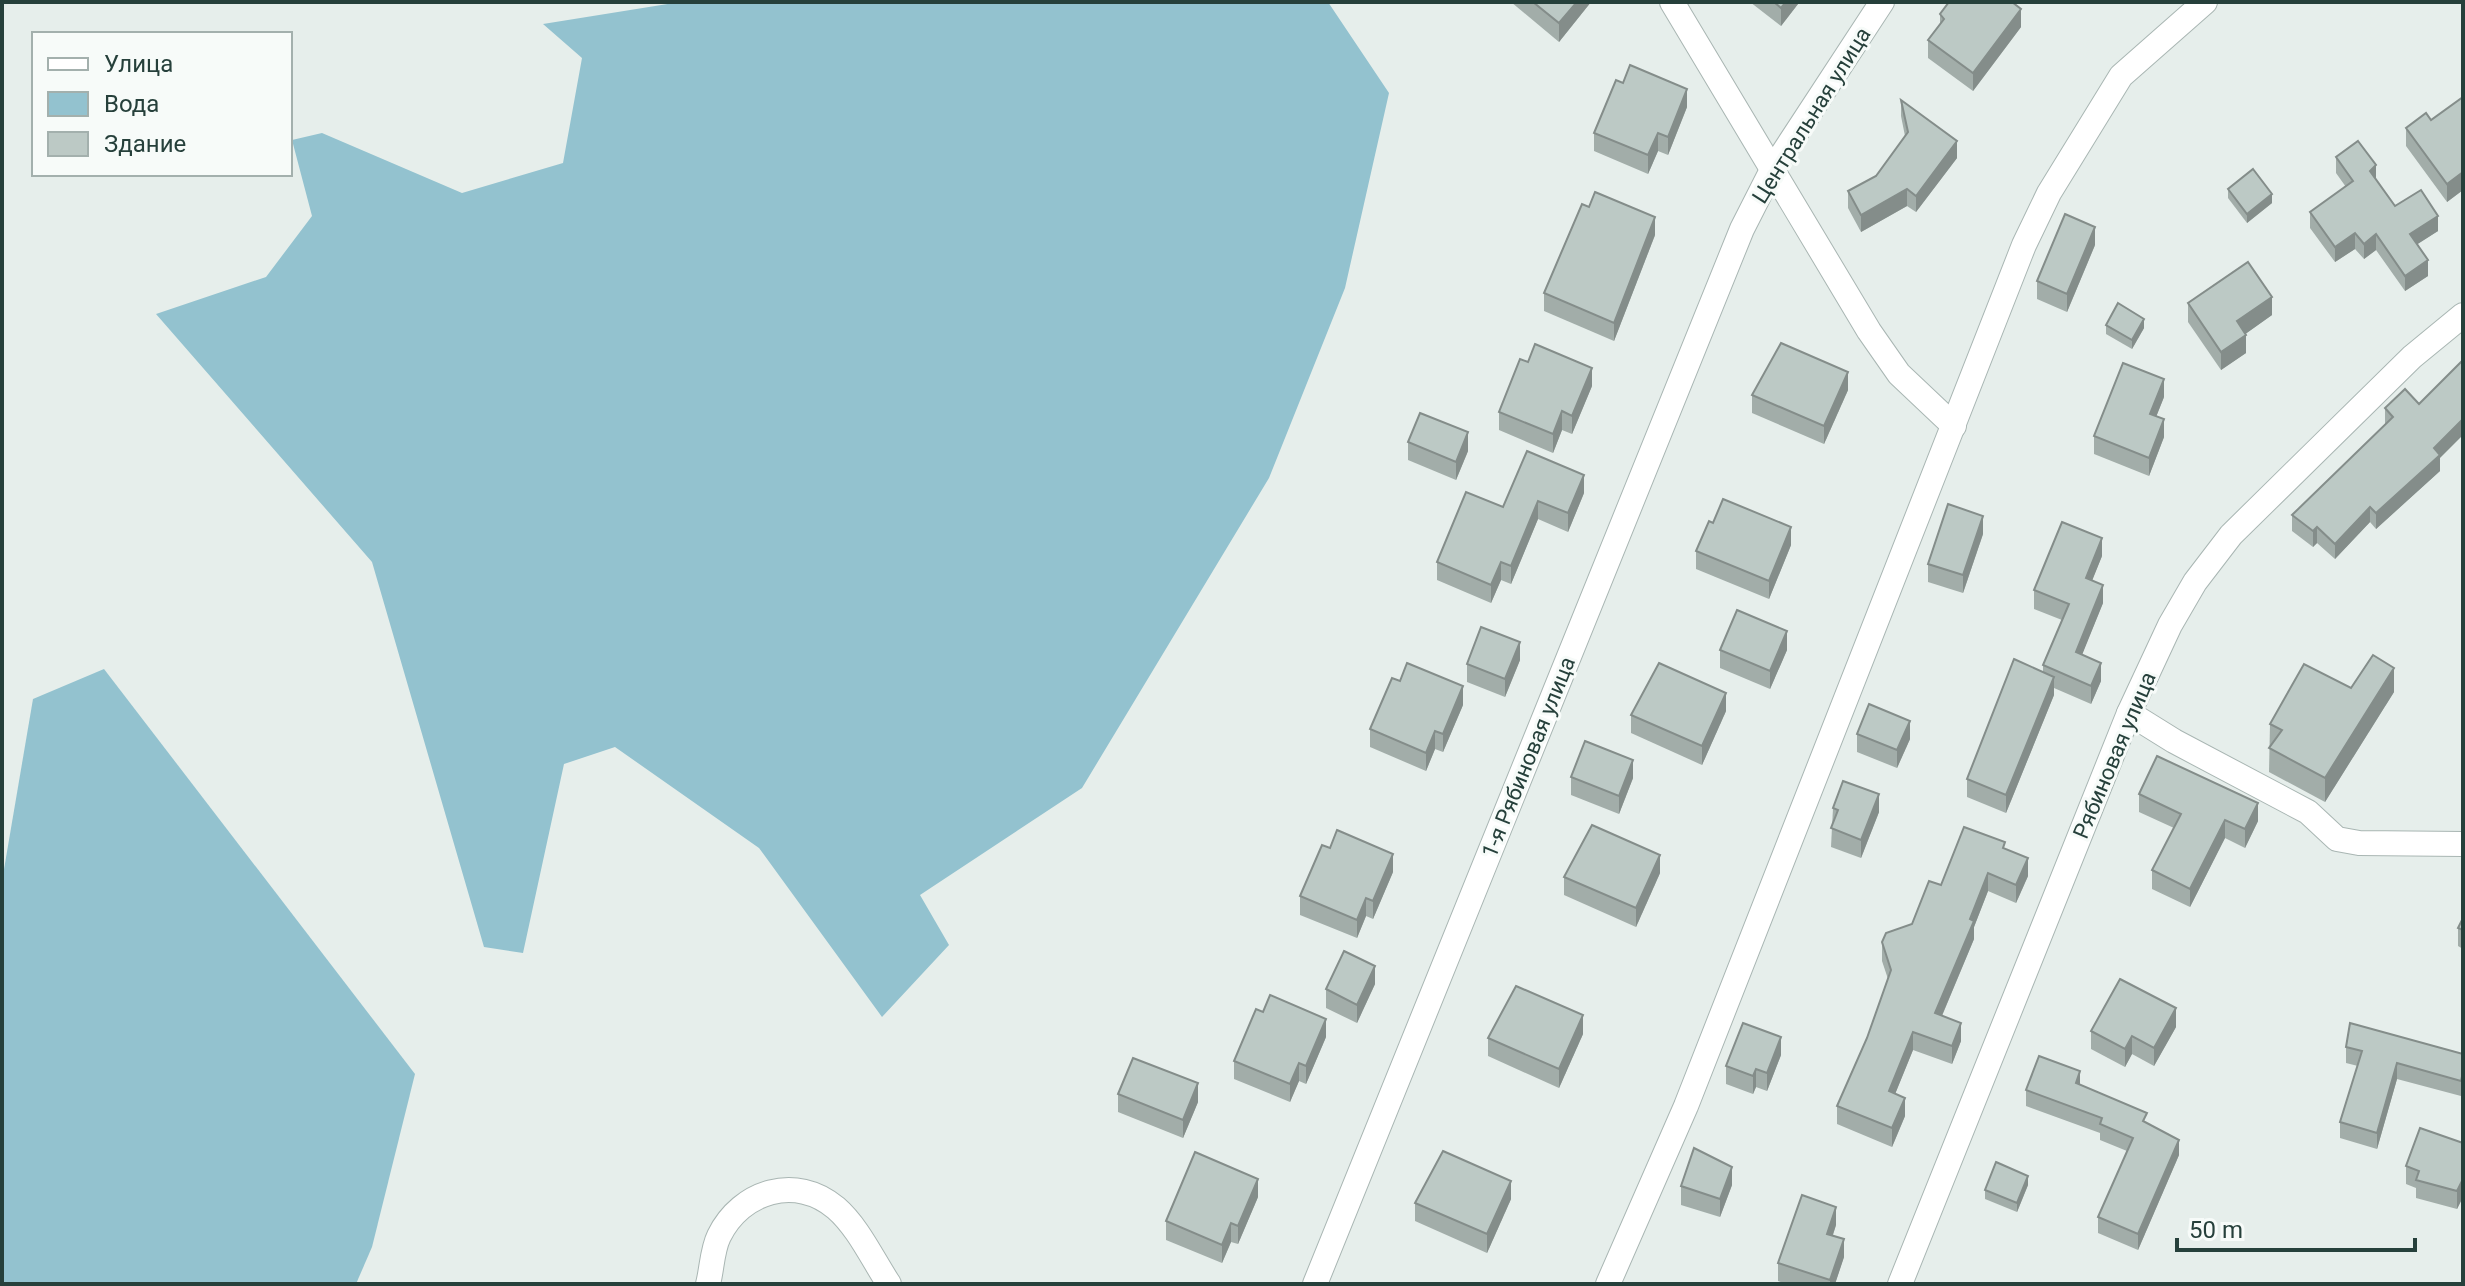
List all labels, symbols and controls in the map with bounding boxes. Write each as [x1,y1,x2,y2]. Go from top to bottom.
street label: Центральная улица [1747,23,1876,208]
legend [32,32,292,176]
text: Улица [104,50,173,78]
text: Вода [104,90,159,118]
text: Здание [104,130,186,158]
street label: 1-я Рябиновая улица [1477,653,1580,861]
street label: Рябиновая улица [2068,668,2161,842]
scale bar [2177,1202,2415,1252]
text: 50 m [2189,1216,2243,1244]

